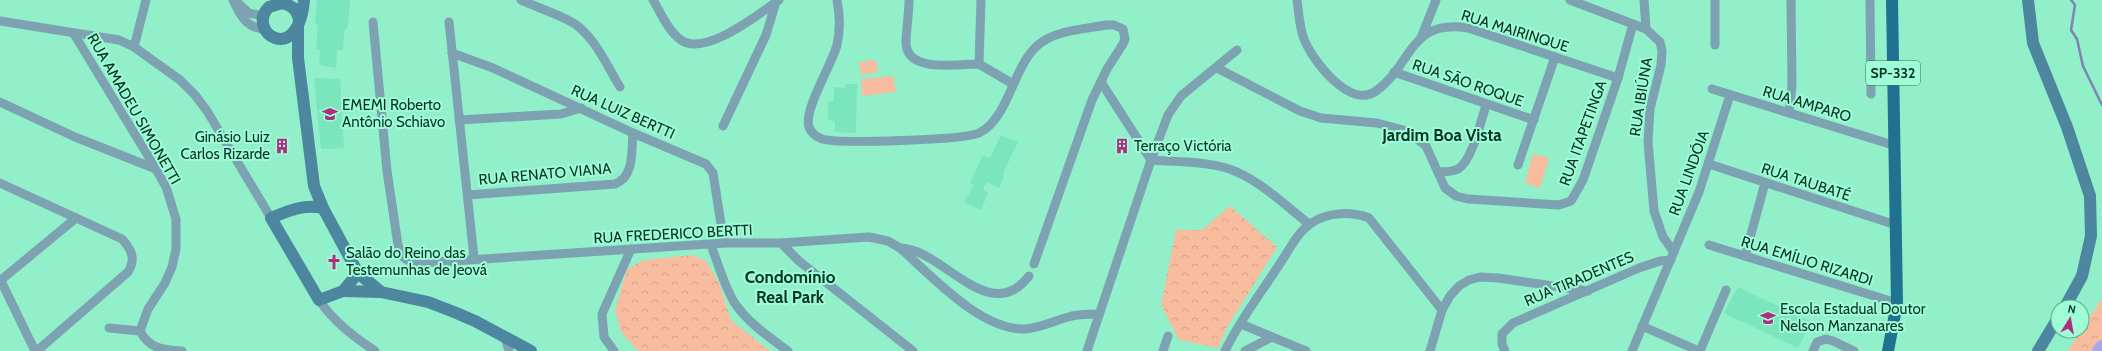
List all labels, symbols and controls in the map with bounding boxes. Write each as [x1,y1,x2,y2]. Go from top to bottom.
street label: RUA MAIRINQUE [1459,6,1571,56]
street label: RUA AMADEU SIMONETTI [83,30,185,188]
street label: RUA IBIÚNA [1625,55,1656,138]
street label: RUA SÃO ROQUE [1410,56,1526,110]
road number: SP-332 [1866,61,1920,85]
street label: RUA ITAPETINGA [1556,77,1611,188]
street label: RUA LUIZ BERTTI [568,81,678,143]
street label: RUA AMPARO [1761,82,1853,126]
place label: EMEMI Roberto Antônio Schiavo [342,96,445,131]
school or university icon: EMEMI Roberto Antônio Schiavo [321,105,339,123]
district label: Jardim Boa Vista [1381,125,1502,145]
street label: RUA LINDÓIA [1664,127,1713,218]
place label: Ginásio Luiz Carlos Rizarde [181,128,270,163]
building icon: Ginásio Luiz Carlos Rizarde [273,137,291,155]
building icon: Terraço Victória [1113,137,1131,155]
place label: Terraço Victória [1134,137,1232,155]
street label: RUA TAUBATÉ [1759,158,1853,205]
street label: RUA RENATO VIANA [478,159,613,189]
street label: RUA FREDERICO BERTTI [593,221,753,247]
street label: RUA EMÍLIO RIZARDI [1739,231,1875,290]
place label: Salão do Reino das Testemunhas de Jeová [346,244,488,279]
street label: RUA TIRADENTES [1522,248,1637,310]
church icon: Salão do Reino das Testemunhas de Jeová [325,253,343,271]
district label: Condomínio Real Park [745,267,836,307]
north arrow [2050,299,2090,339]
place label: Escola Estadual Doutor Nelson Manzanares [1780,300,1926,335]
text: N [2067,302,2077,317]
school or university icon: Escola Estadual Doutor Nelson Manzanares [1759,309,1777,327]

